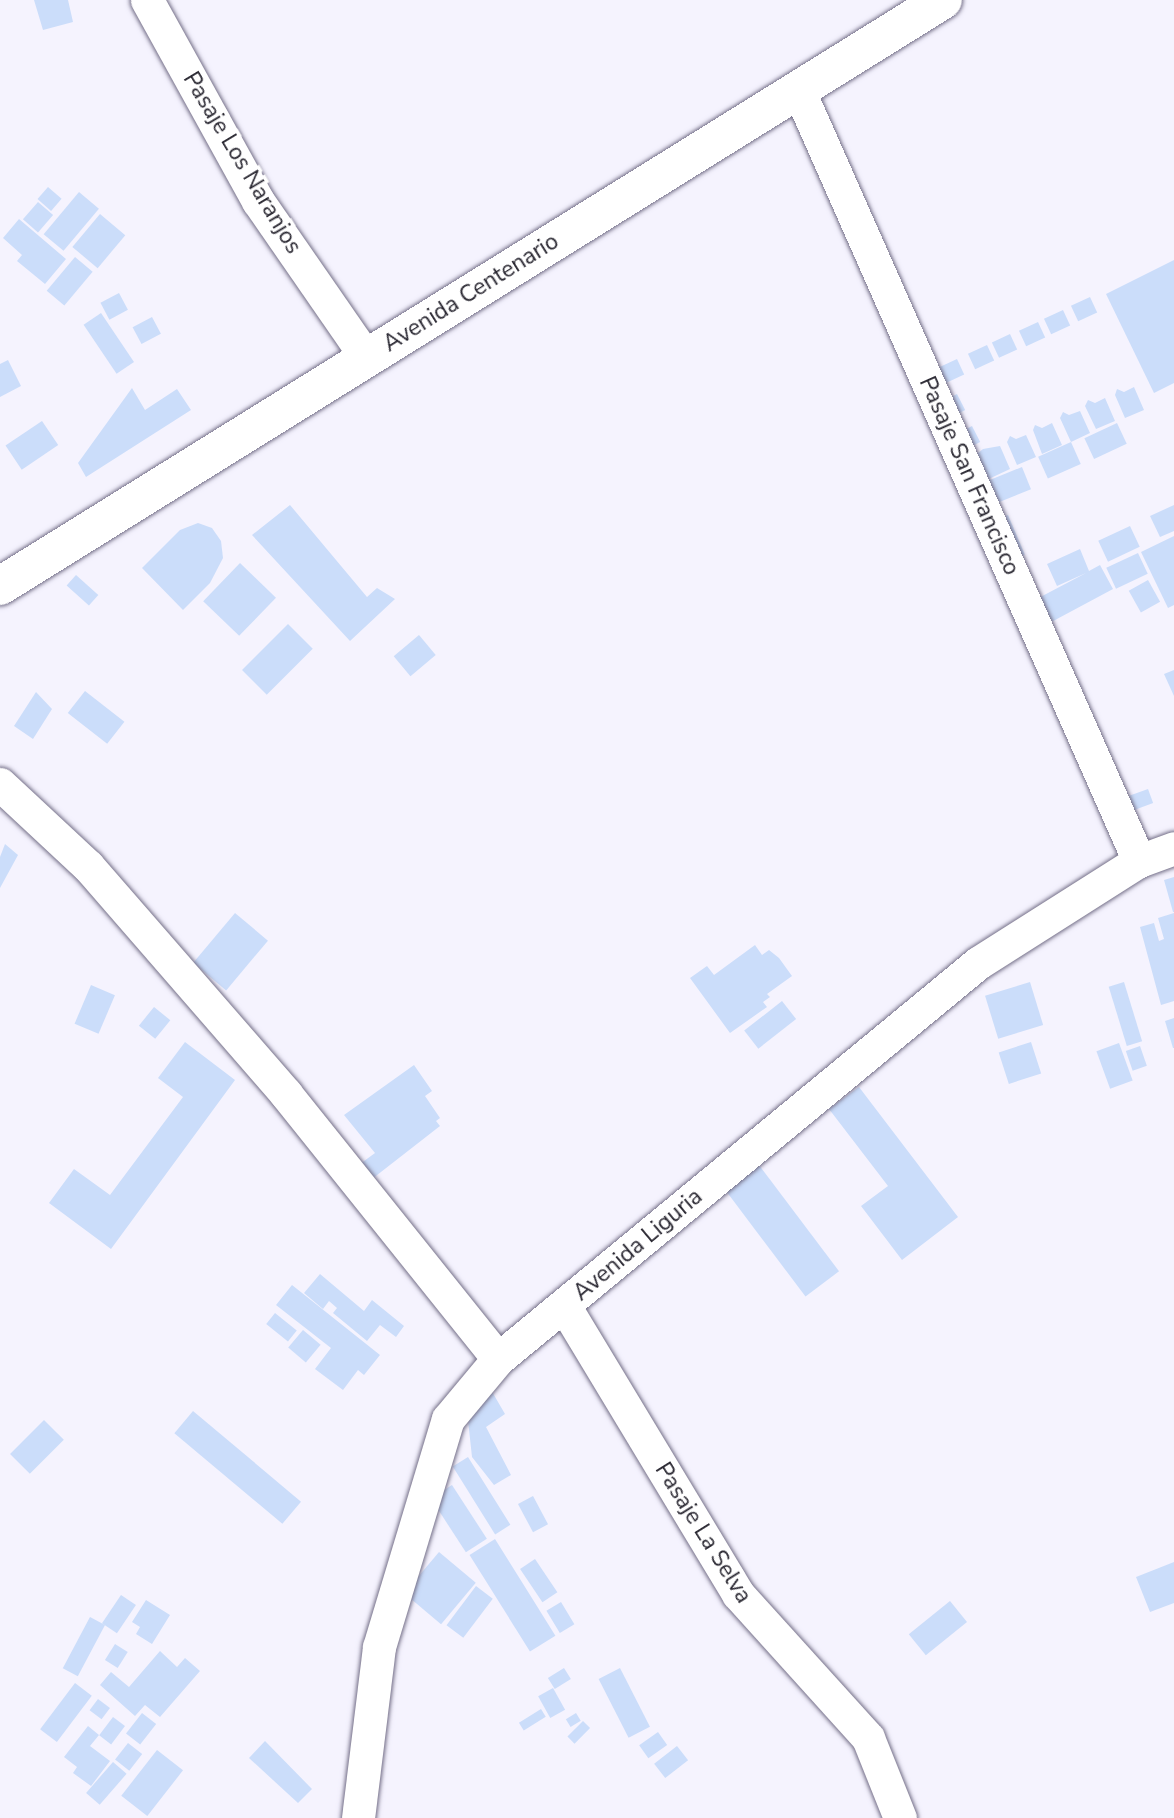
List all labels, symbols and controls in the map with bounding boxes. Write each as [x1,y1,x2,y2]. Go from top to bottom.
street label: Pasaje Los Naranjos [177,67,307,259]
street label: Avenida Centenario [378,228,564,358]
street label: Pasaje San Francisco [913,372,1025,580]
street label: Avenida Liguria [568,1183,708,1307]
street label: Pasaje La Selva [649,1458,757,1608]

